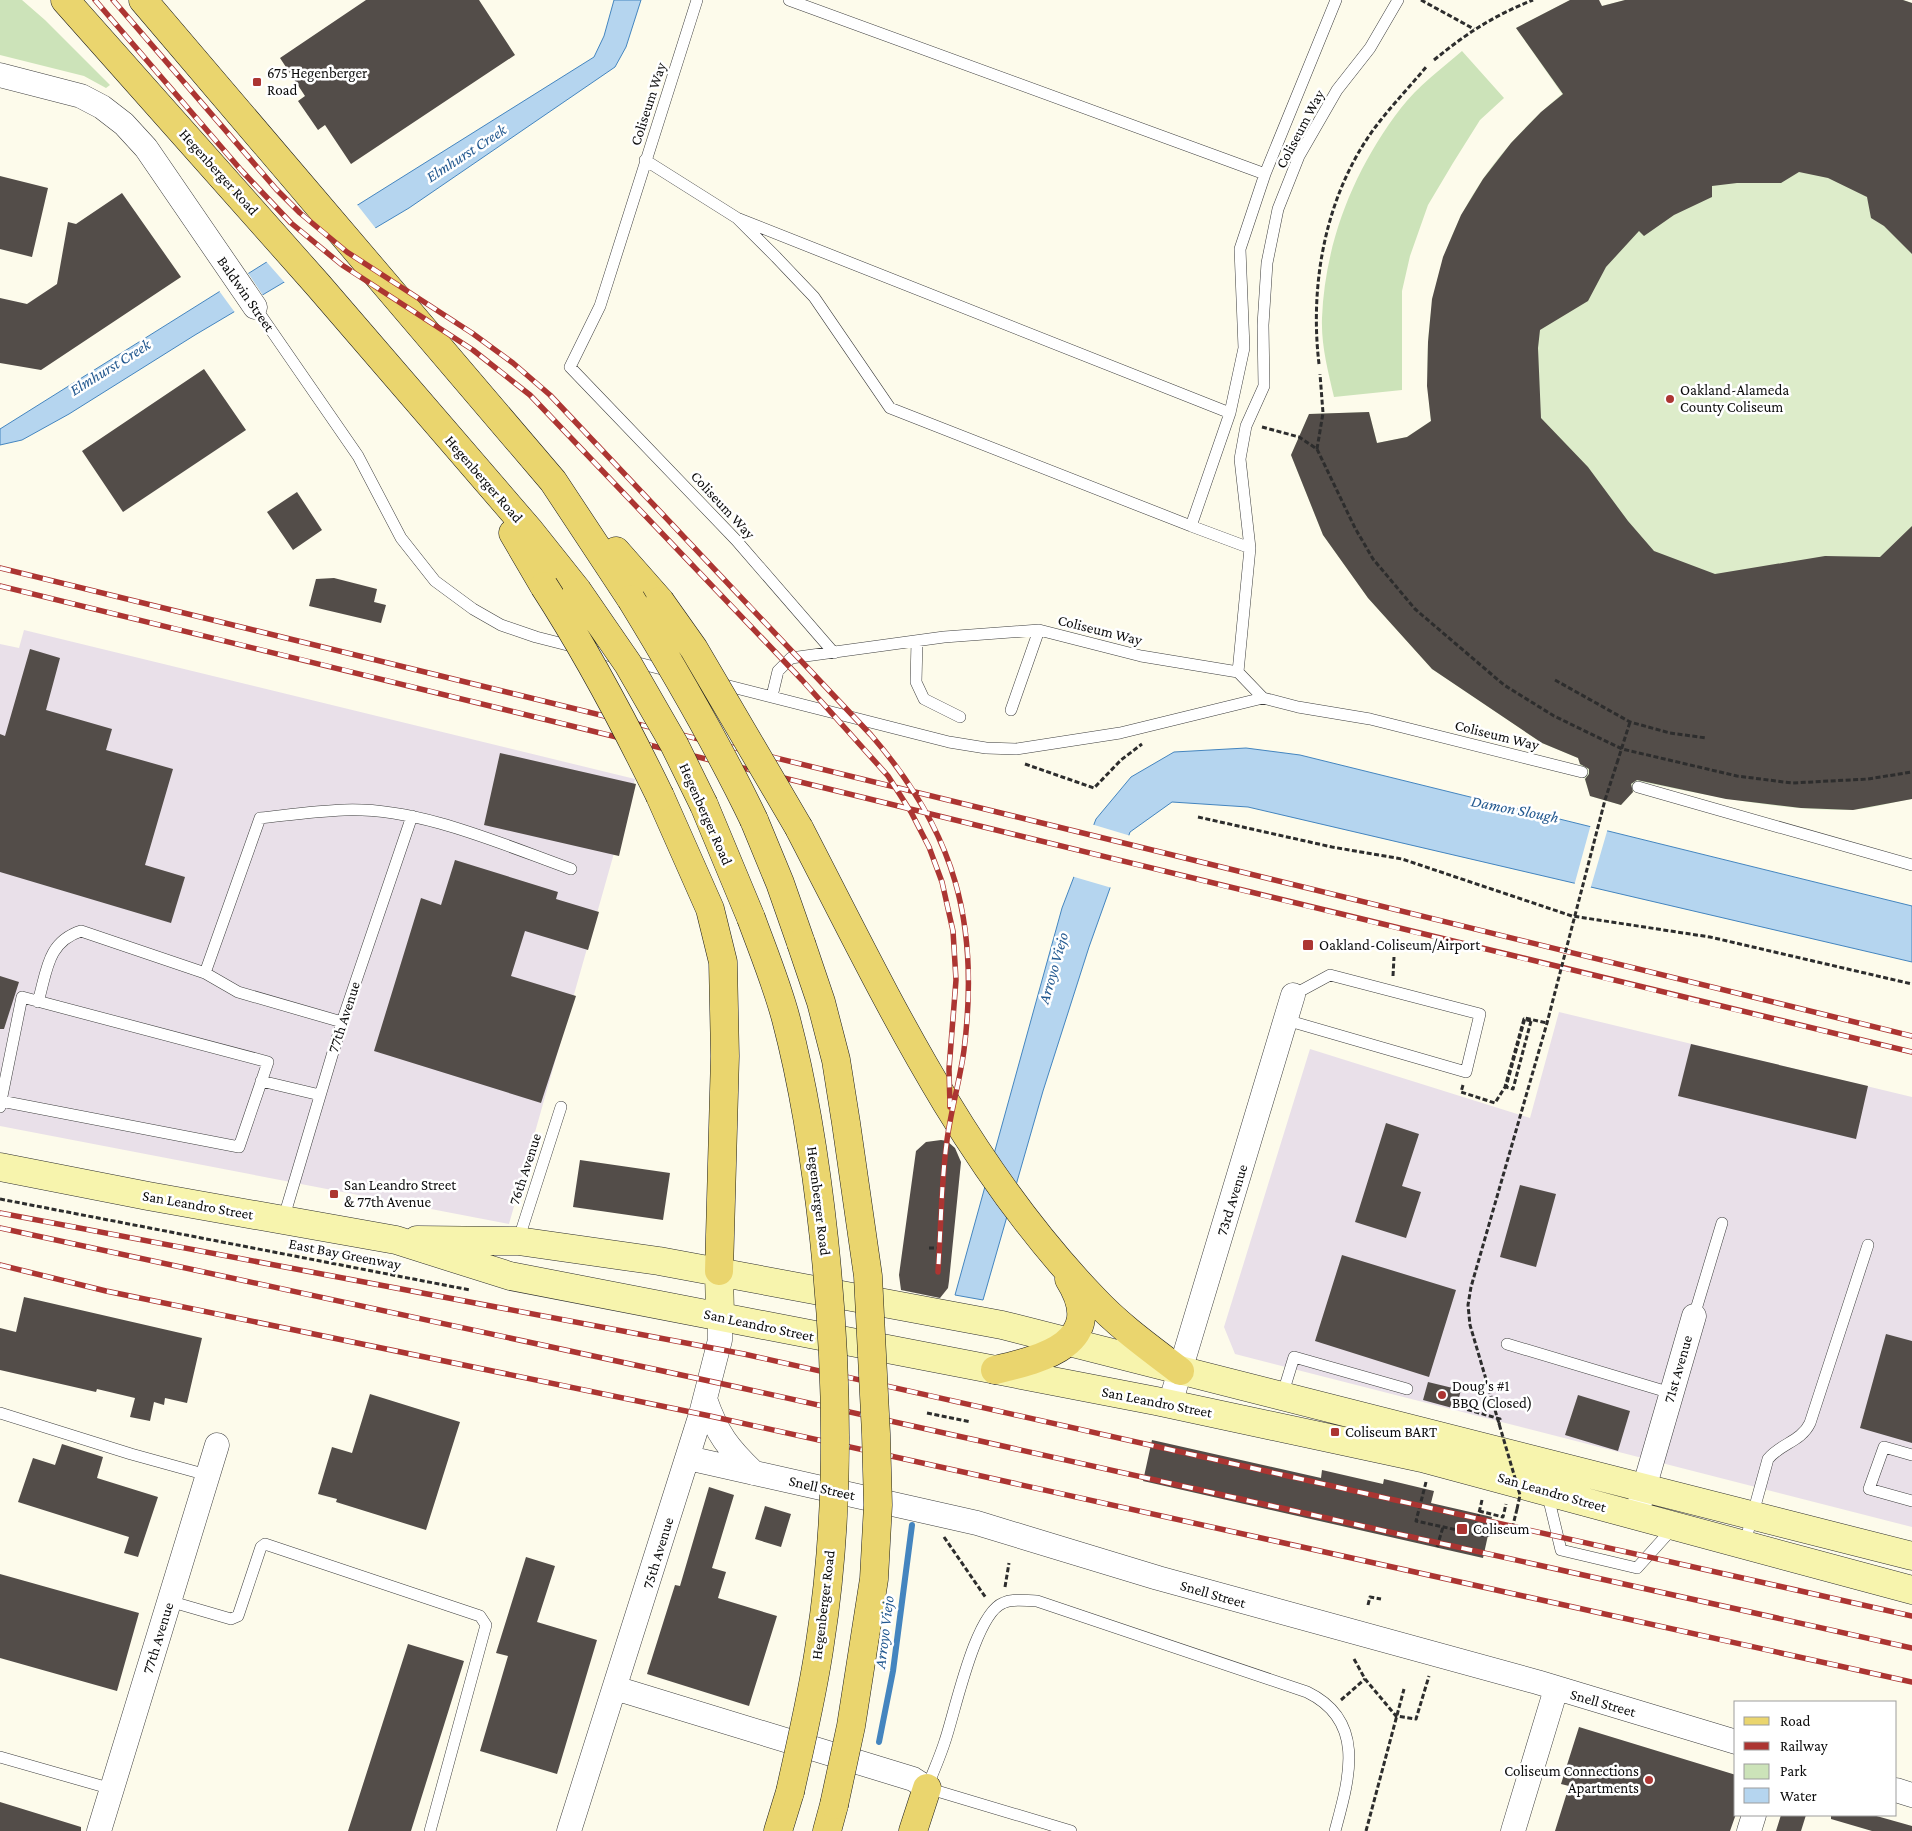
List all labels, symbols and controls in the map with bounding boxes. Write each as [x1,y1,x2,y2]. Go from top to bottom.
street label: Coliseum Way [627,60,670,148]
place label: 675 Hegenberger Road [267,65,368,98]
marker: 675 Hegenberger Road [251,76,263,88]
street label: Coliseum Way [1273,87,1328,171]
water label: Elmhurst Creek [423,120,510,185]
street label: Hegenberger Road [176,126,262,219]
street label: Baldwin Street [214,253,278,335]
water label: Elmhurst Creek [66,335,154,399]
place label: Oakland-Alameda County Coliseum [1680,382,1789,416]
marker: Oakland-Alameda County Coliseum [1664,393,1676,405]
street label: Hegenberger Road [441,432,526,526]
street label: Coliseum Way [687,468,758,543]
street label: Coliseum Way [1056,612,1144,649]
street label: Coliseum Way [1453,717,1541,754]
street label: Hegenberger Road [675,761,736,868]
water label: Damon Slough [1470,792,1561,827]
water label: Arroyo Viejo [1034,930,1072,1007]
place label: Oakland-Coliseum/Airport [1319,937,1481,954]
marker: Oakland-Coliseum/Airport [1301,938,1315,952]
street label: 77th Avenue [325,979,363,1055]
street label: 76th Avenue [506,1131,544,1207]
street label: Hegenberger Road [803,1145,834,1257]
street label: 73rd Avenue [1214,1162,1251,1238]
place label: San Leandro Street & 77th Avenue [344,1177,457,1210]
street label: San Leandro Street [141,1187,256,1223]
marker: San Leandro Street & 77th Avenue [328,1188,340,1200]
street label: East Bay Greenway [287,1235,403,1274]
street label: San Leandro Street [702,1306,817,1345]
street label: 71st Avenue [1661,1333,1695,1405]
place label: Doug's #1 BBQ (Closed) [1452,1378,1532,1412]
street label: San Leandro Street [1100,1383,1215,1421]
marker: Doug's #1 BBQ (Closed) [1436,1389,1448,1401]
place label: Coliseum BART [1345,1424,1437,1440]
marker: Coliseum BART [1329,1426,1341,1438]
street label: San Leandro Street [1496,1469,1609,1515]
street label: Snell Street [787,1473,858,1504]
street label: 75th Avenue [640,1515,677,1591]
place label: Coliseum [1473,1521,1530,1537]
marker: Coliseum [1455,1522,1469,1536]
street label: Hegenberger Road [808,1549,839,1661]
street label: Snell Street [1178,1577,1249,1611]
water label: Arroyo Viejo [871,1594,898,1671]
street label: 77th Avenue [140,1600,177,1676]
street label: Snell Street [1568,1686,1639,1720]
legend [1734,1701,1897,1816]
text: Road [1780,1713,1811,1729]
text: Railway [1780,1738,1828,1755]
place label: Coliseum Connections Apartments [1504,1763,1639,1797]
text: Park [1780,1763,1807,1779]
marker: Coliseum Connections Apartments [1643,1774,1655,1786]
text: Water [1780,1788,1817,1804]

